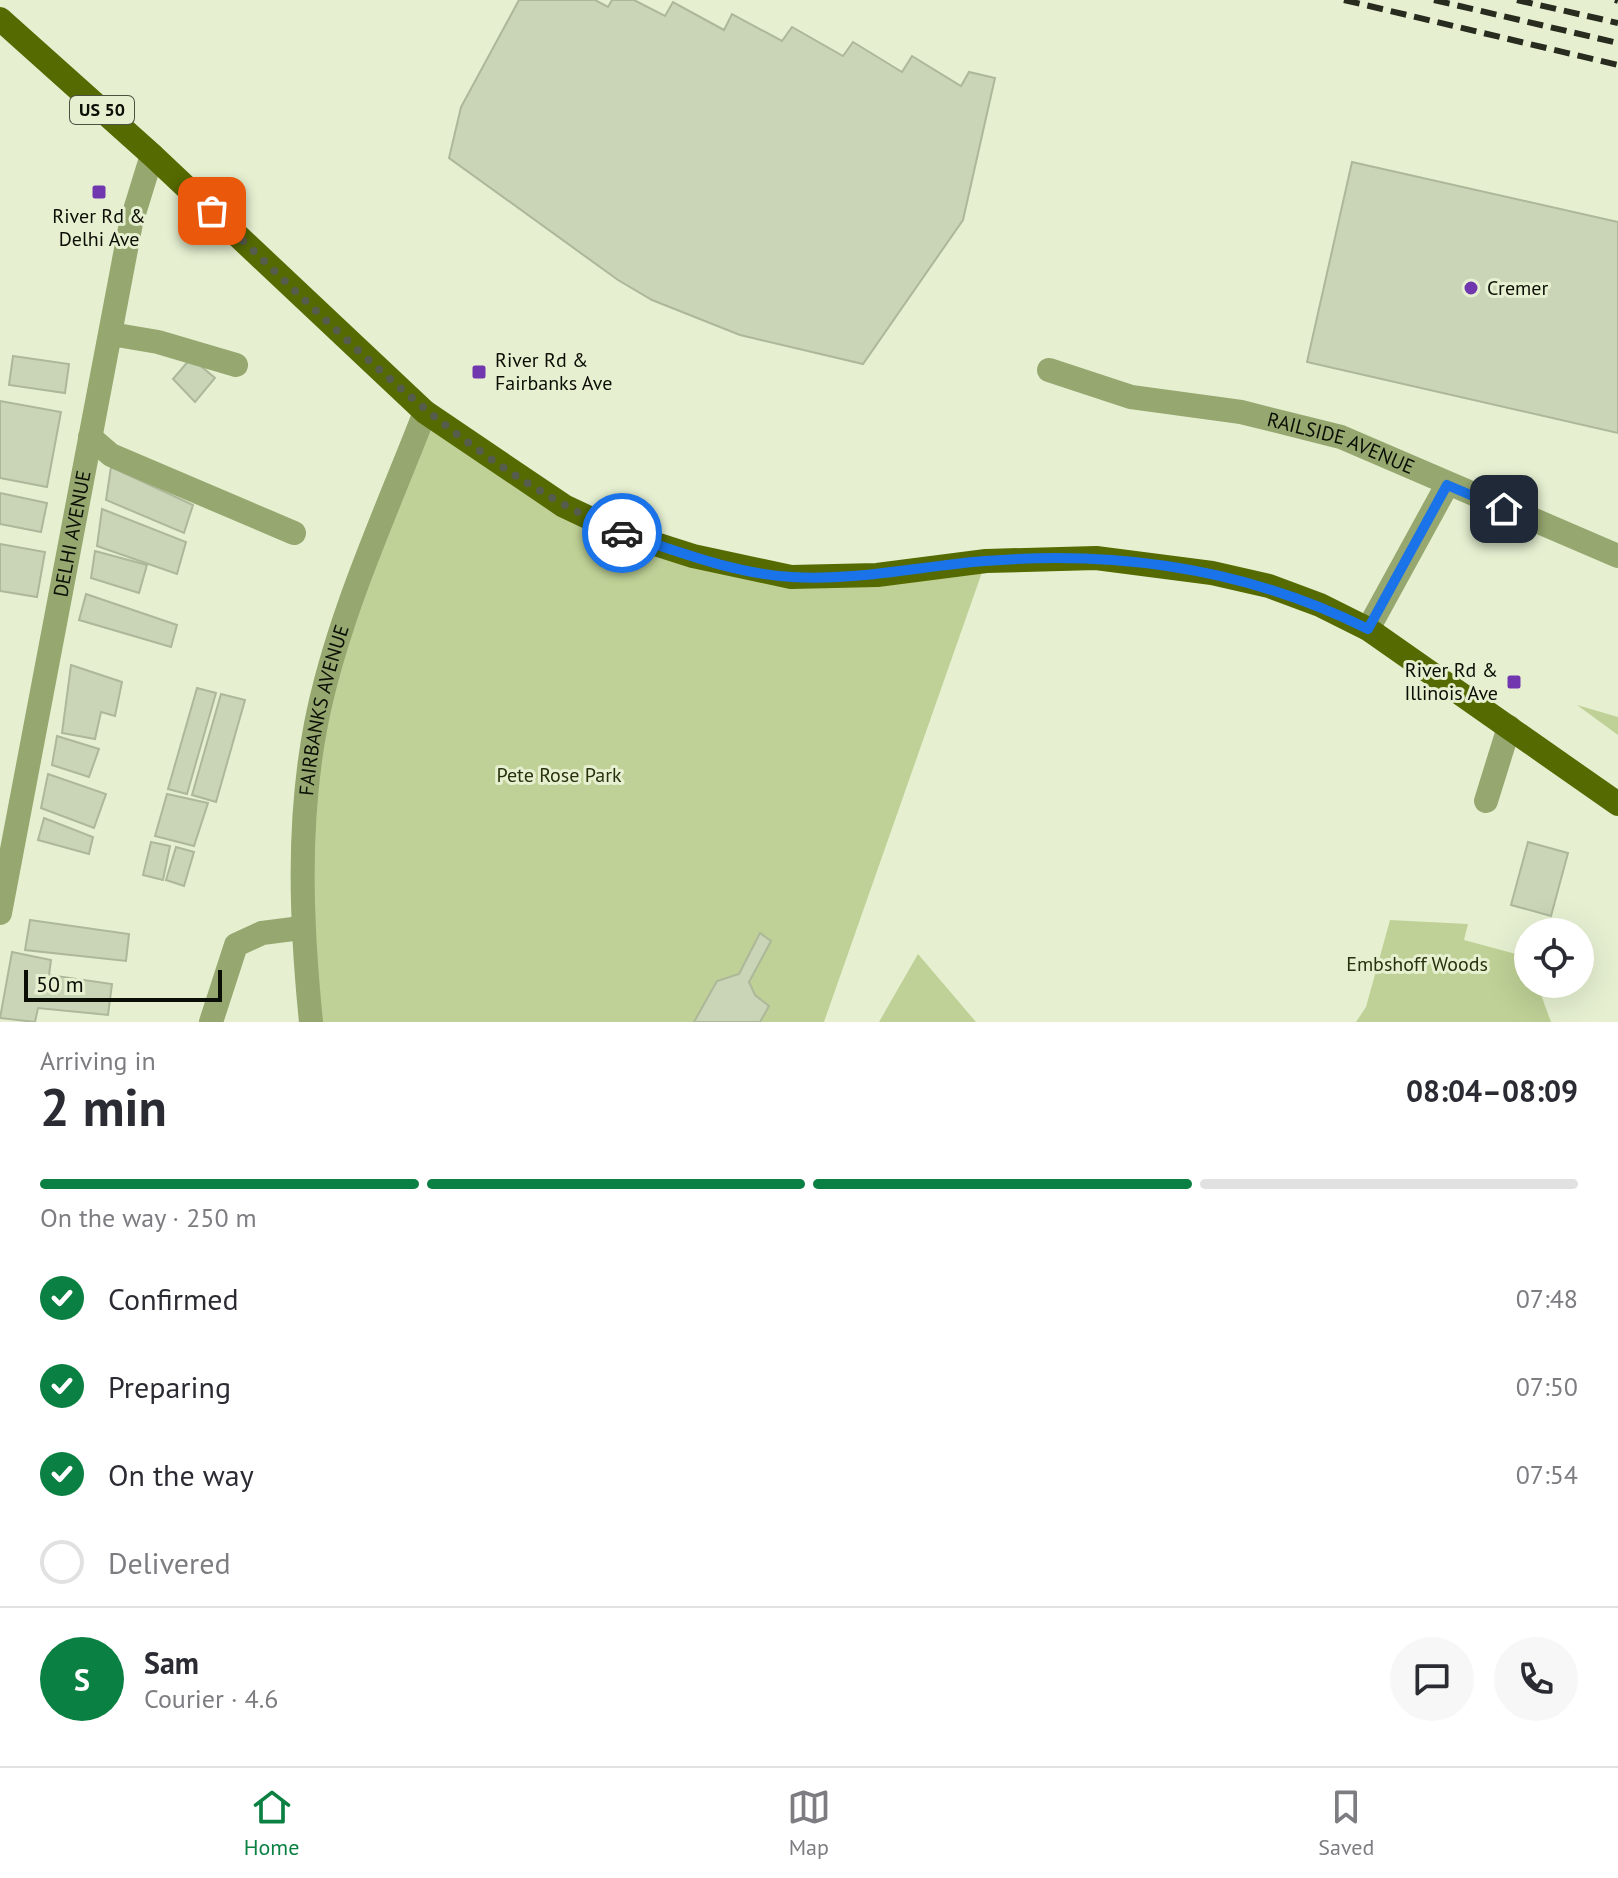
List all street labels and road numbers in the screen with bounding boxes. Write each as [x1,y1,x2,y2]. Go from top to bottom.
road number: US 50 [70,96,134,124]
street label: RAILSIDE AVENUE [1264,406,1419,480]
street label: DELHI AVENUE [47,468,97,599]
street label: FAIRBANKS AVENUE [293,621,355,797]

